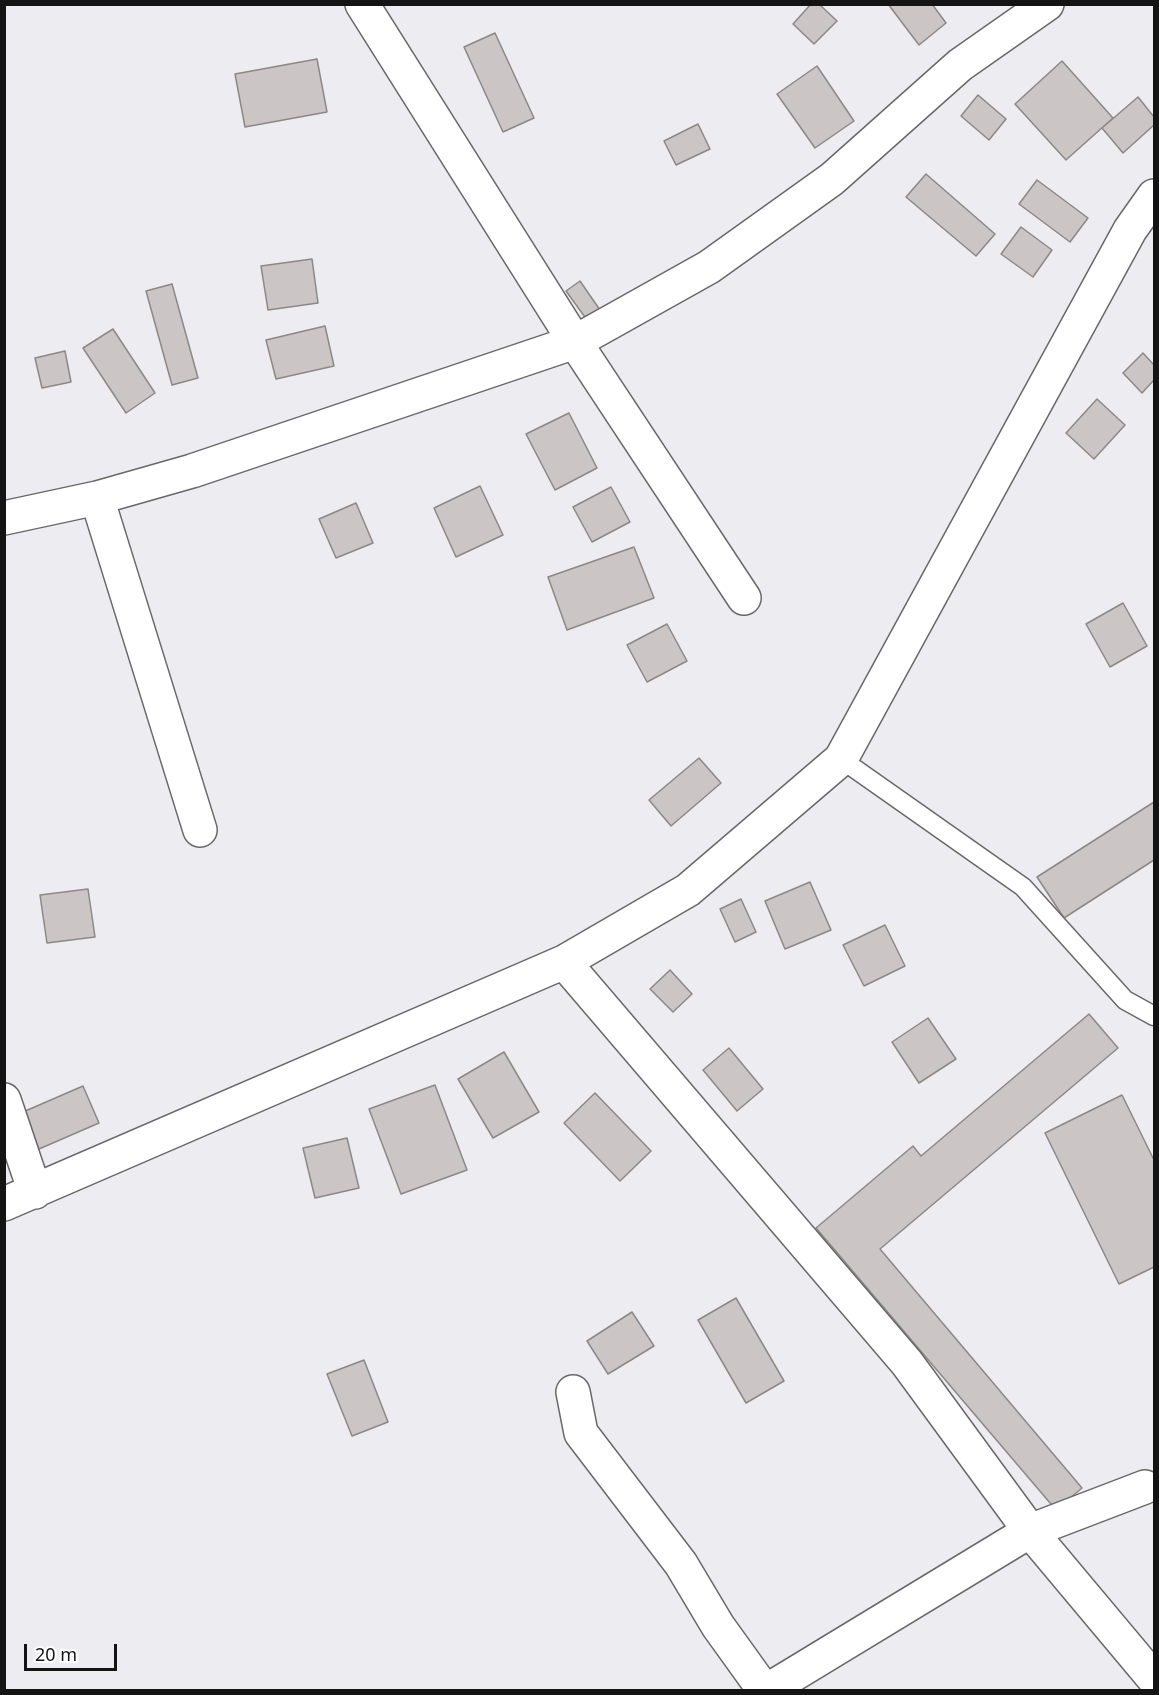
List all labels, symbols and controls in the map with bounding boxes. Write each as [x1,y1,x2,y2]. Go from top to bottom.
scale bar [27,1632,120,1670]
text: 20 m [35,1642,77,1666]

